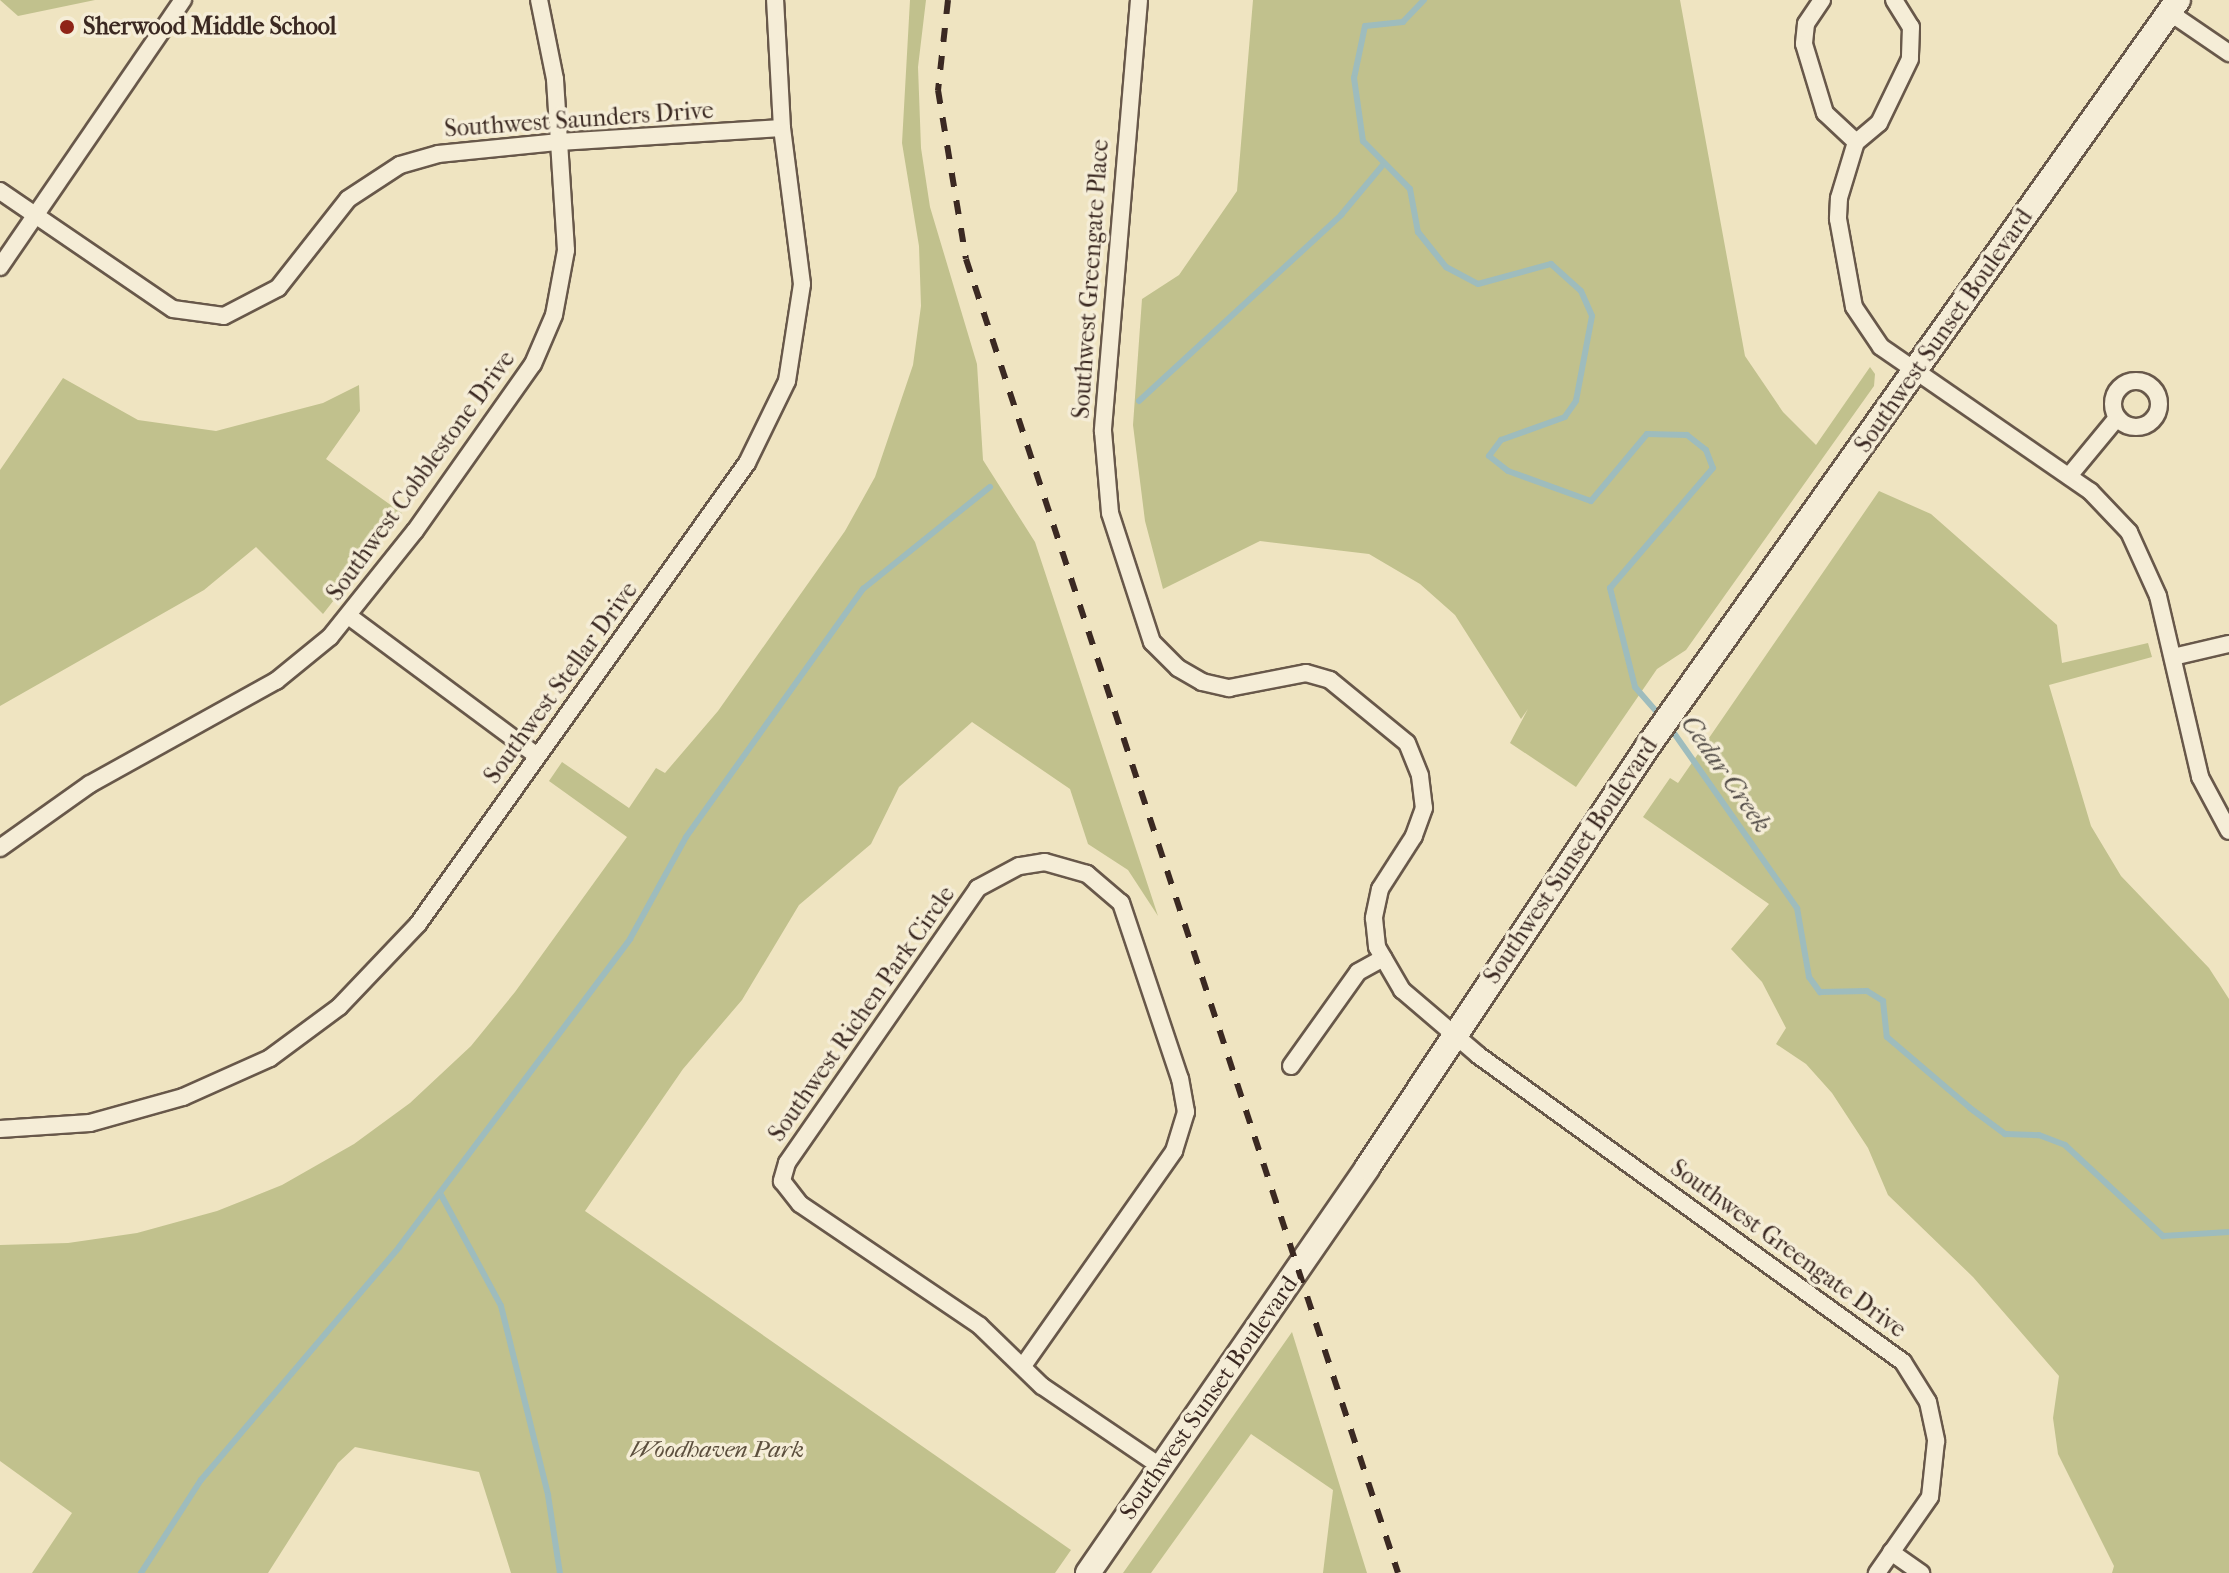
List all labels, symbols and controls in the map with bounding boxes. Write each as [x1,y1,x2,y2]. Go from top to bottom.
place label: Sherwood Middle School [83,13,336,41]
marker: Sherwood Middle School [58,18,76,36]
street label: Southwest Saunders Drive [443,96,715,144]
street label: Southwest Greengate Place [1067,138,1115,420]
street label: Southwest Sunset Boulevard [1849,204,2039,458]
street label: Southwest Cobblestone Drive [321,346,521,606]
street label: Southwest Stellar Drive [478,577,644,789]
water label: Cedar Creek [1674,709,1778,839]
street label: Southwest Sunset Boulevard [1478,732,1664,990]
street label: Southwest Richen Park Circle [763,881,961,1147]
street label: Southwest Greengate Drive [1665,1154,1911,1344]
street label: Southwest Sunset Boulevard [1114,1271,1304,1525]
park label: Woodhaven Park [630,1436,804,1464]

